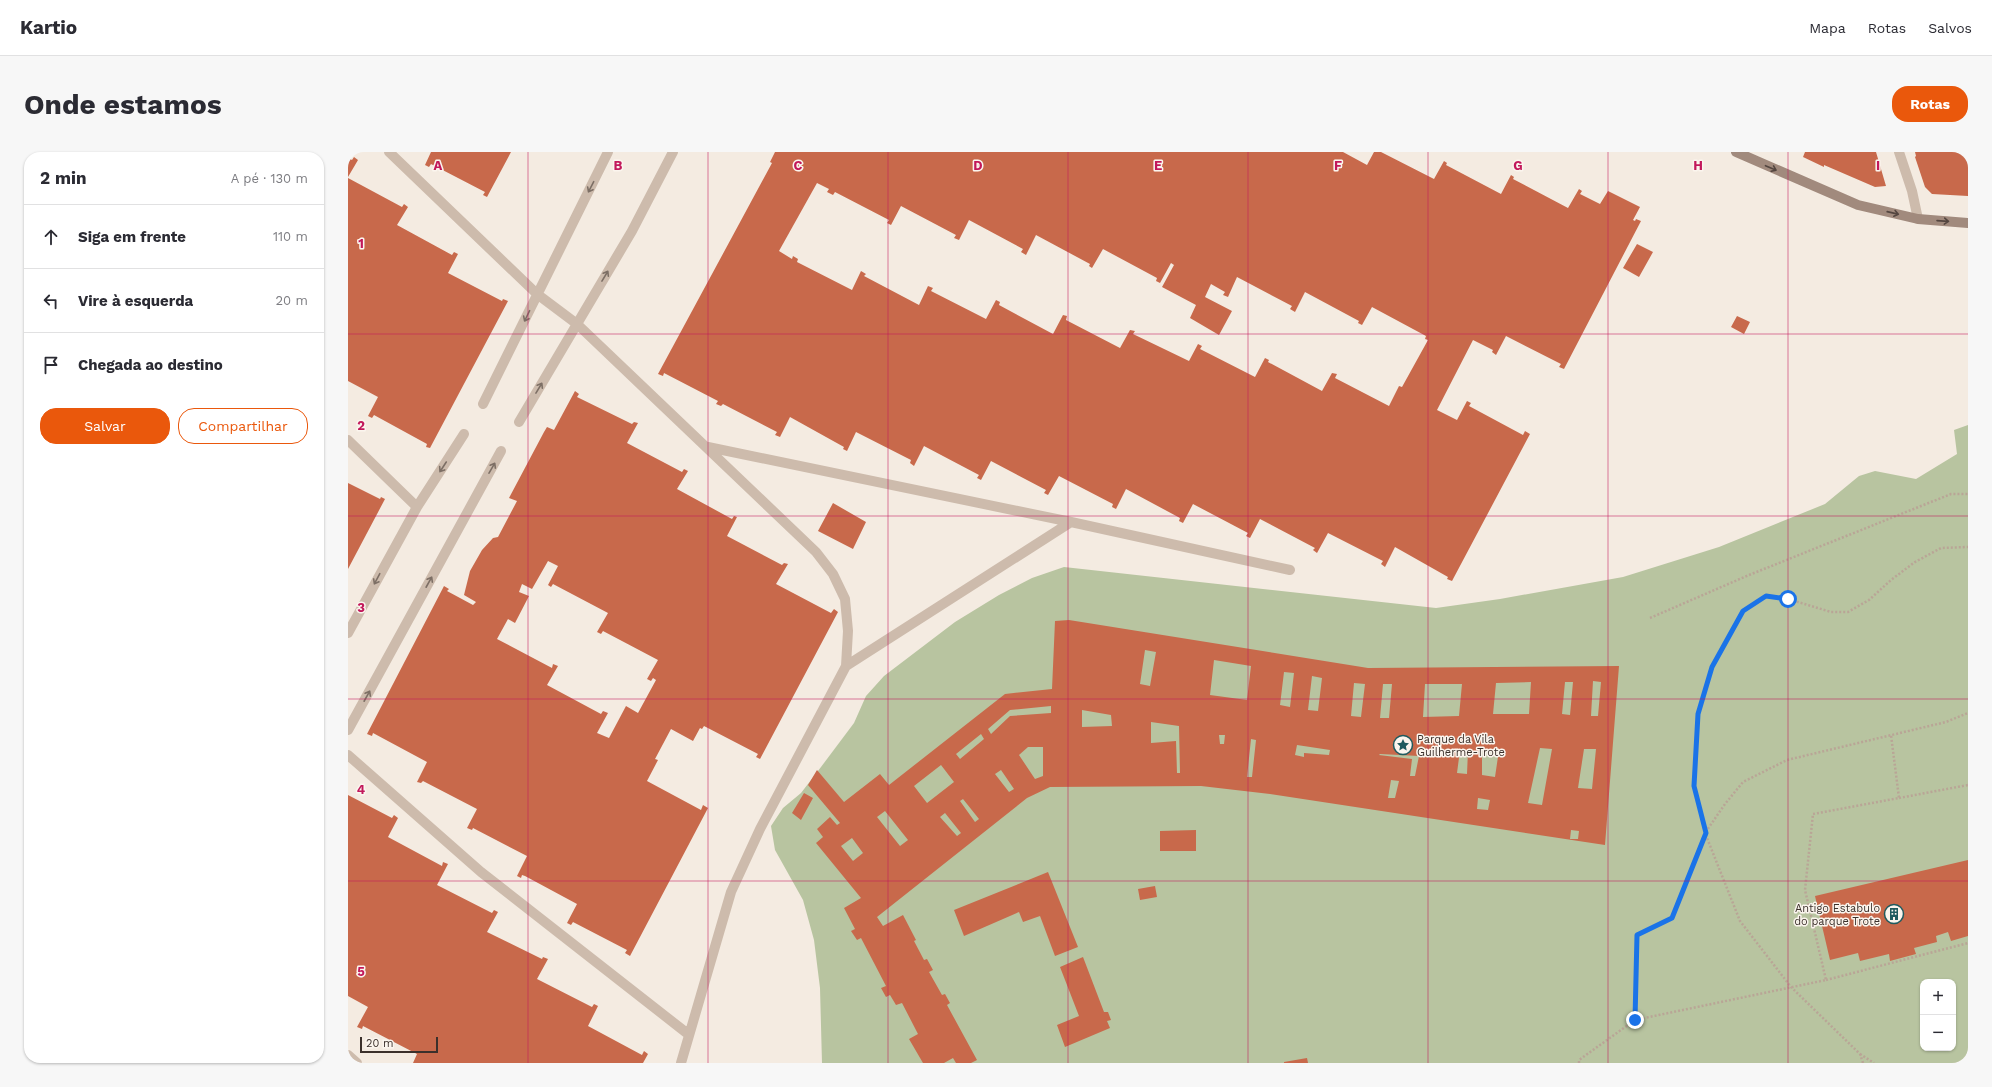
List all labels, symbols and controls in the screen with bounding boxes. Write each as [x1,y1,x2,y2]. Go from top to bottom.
text: Kartio [20,16,77,39]
text: Mapa [1809,20,1846,36]
text: Rotas [1868,20,1906,36]
text: Salvos [1928,20,1972,36]
button: Rotas [1892,86,1968,122]
text: Onde estamos [24,88,222,121]
text: A [434,158,443,173]
text: B [614,158,623,173]
text: C [794,158,803,173]
text: D [973,158,983,173]
text: E [1154,158,1162,173]
text: F [1334,158,1342,173]
text: G [1513,158,1523,173]
text: H [1693,158,1703,173]
text: I [1876,158,1880,173]
one-way arrow [1765,165,1777,172]
text: 2 min [40,168,86,188]
text: A pé · 130 m [231,171,308,186]
one-way arrow [587,181,594,193]
one-way arrow [1886,210,1899,218]
one-way arrow [1936,217,1949,224]
icon: ahead [40,226,62,248]
text: Siga em frente [78,228,186,246]
text: 110 m [273,229,308,244]
text: 1 [358,236,364,251]
one-way arrow [602,270,610,282]
icon: left [40,290,62,312]
text: Vire à esquerda [78,292,193,310]
text: 20 m [276,293,308,308]
one-way arrow [523,309,530,321]
icon: arrive [40,354,62,376]
text: Chegada ao destino [78,356,223,374]
one-way arrow [535,382,543,394]
button: Salvar [40,408,170,444]
button: Compartilhar [178,408,308,444]
text: 2 [357,418,365,433]
one-way arrow [439,461,447,472]
one-way arrow [488,462,496,474]
one-way arrow [373,573,381,585]
one-way arrow [426,576,433,588]
route start [1779,590,1797,608]
text: 3 [357,600,365,615]
one-way arrow [363,690,371,702]
place label: Parque da Vila Guilherme-Trote [1417,733,1505,759]
place icon: Parque da Vila Guilherme-Trote [1392,734,1414,756]
text: 4 [357,782,366,797]
place label: Antigo Estabulo do parque Trote [1794,902,1880,928]
building icon: Antigo Estabulo do parque Trote [1883,903,1905,925]
text: 5 [357,964,365,979]
map controls [1920,979,1956,1051]
button: + [1920,979,1956,1015]
route end [1626,1011,1644,1029]
button: − [1920,1015,1956,1051]
scale bar [360,1035,438,1054]
text: 20 m [366,1037,394,1050]

